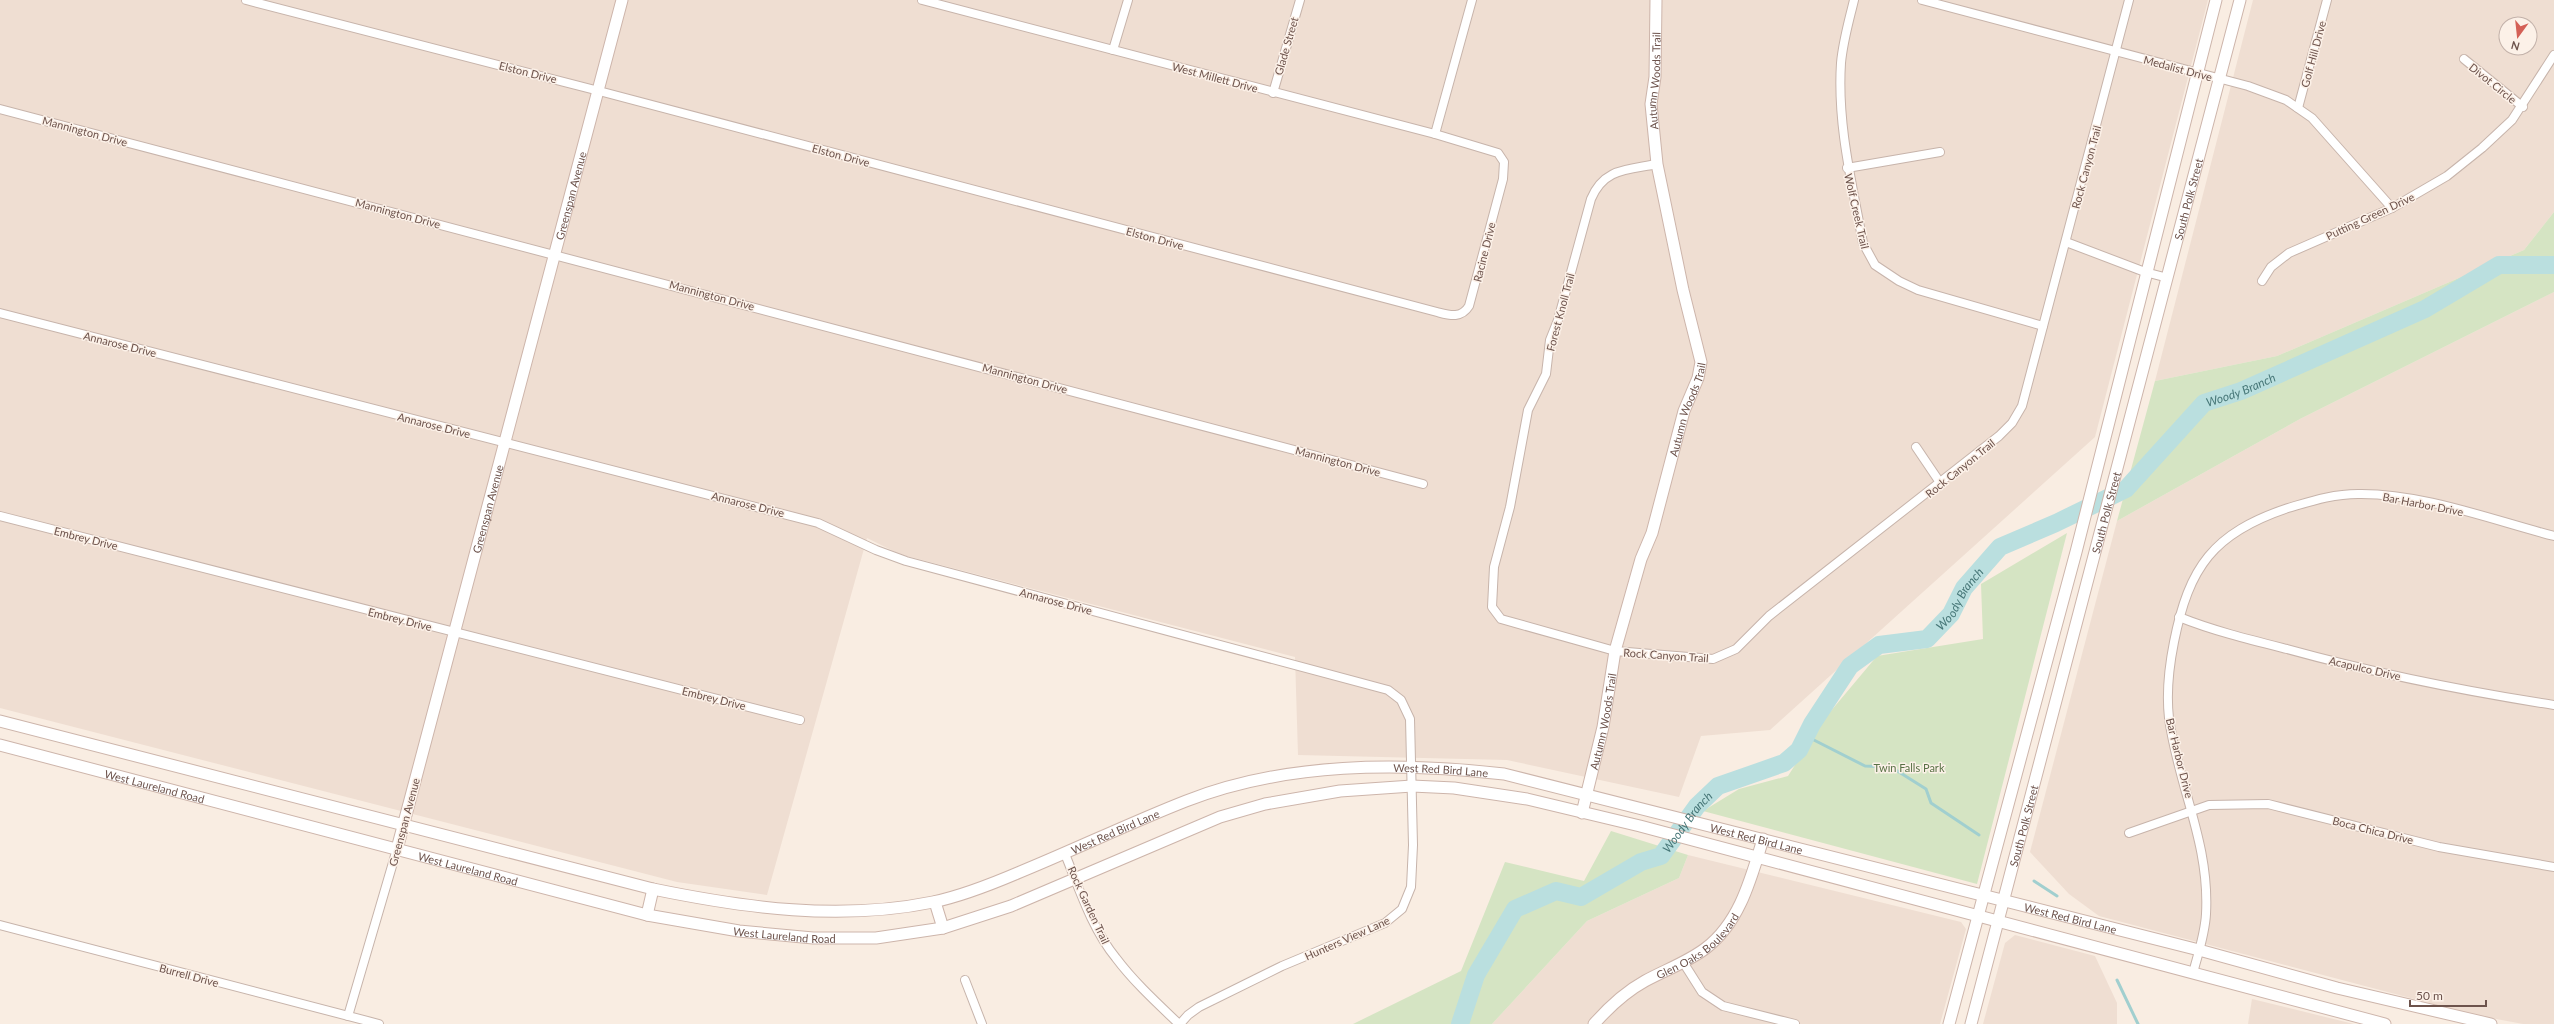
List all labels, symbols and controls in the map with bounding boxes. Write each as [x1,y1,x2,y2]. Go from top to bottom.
street label: Glade Street [1272,15,1301,77]
north arrow [2498,16,2538,56]
street label: Golf Hill Drive [2298,19,2328,89]
street label: Autumn Woods Trail [1644,32,1662,130]
text: N [2510,39,2521,54]
street label: Medalist Drive [2142,53,2214,83]
street label: Elston Drive [498,59,558,85]
street label: West Millett Drive [1171,59,1260,95]
street label: Divot Circle [2467,60,2519,106]
street label: Mannington Drive [41,113,129,149]
street label: Rock Canyon Trail [2069,124,2103,210]
street label: Elston Drive [811,141,871,169]
street label: Greenspan Avenue [552,150,588,241]
street label: South Polk Street [2171,157,2205,241]
street label: Wolf Creek Trail [1842,172,1872,250]
street label: Putting Green Drive [2324,190,2416,242]
street label: Mannington Drive [354,195,442,231]
street label: Racine Drive [1470,221,1498,283]
street label: Elston Drive [1125,224,1185,252]
street label: Forest Knoll Trail [1543,272,1577,352]
street label: Mannington Drive [668,277,756,313]
street label: Annarose Drive [82,329,158,359]
street label: Mannington Drive [981,360,1069,396]
street label: Autumn Woods Trail [1666,361,1707,458]
water label: Woody Branch [2204,369,2277,409]
street label: Annarose Drive [396,410,472,440]
street label: Rock Canyon Trail [1923,436,1997,500]
street label: Mannington Drive [1294,443,1382,479]
street label: Greenspan Avenue [469,463,505,554]
street label: South Polk Street [2088,470,2122,555]
street label: Annarose Drive [710,489,786,519]
street label: Bar Harbor Drive [2382,490,2465,518]
street label: Embrey Drive [53,524,119,552]
water label: Woody Branch [1932,564,1986,633]
street label: Annarose Drive [1018,585,1094,617]
street label: Embrey Drive [367,605,433,633]
street label: Rock Canyon Trail [1623,646,1709,664]
street label: Acapulco Drive [2328,653,2402,683]
street label: Autumn Woods Trail [1586,672,1618,771]
street label: Embrey Drive [681,684,747,712]
street label: Bar Harbor Drive [2164,717,2196,800]
street label: West Red Bird Lane [1393,760,1489,779]
park label: Twin Falls Park [1874,761,1945,774]
street label: West Laureland Road [103,766,206,805]
street label: Greenspan Avenue [386,776,422,868]
street label: South Polk Street [2006,783,2040,868]
water label: Woody Branch [1659,788,1715,855]
street label: West Red Bird Lane [1069,806,1161,856]
street label: Boca Chica Drive [2331,814,2415,846]
street label: West Red Bird Lane [1709,820,1804,856]
street label: West Laureland Road [417,849,519,887]
street label: Rock Garden Trail [1065,864,1113,946]
street label: West Red Bird Lane [2023,900,2118,935]
street label: Glen Oaks Boulevard [1654,910,1741,981]
street label: Hunters View Lane [1303,913,1392,963]
street label: West Laureland Road [732,924,836,945]
street label: Burrell Drive [158,961,220,989]
scale bar [2410,982,2486,1008]
text: 50 m [2416,988,2443,1003]

